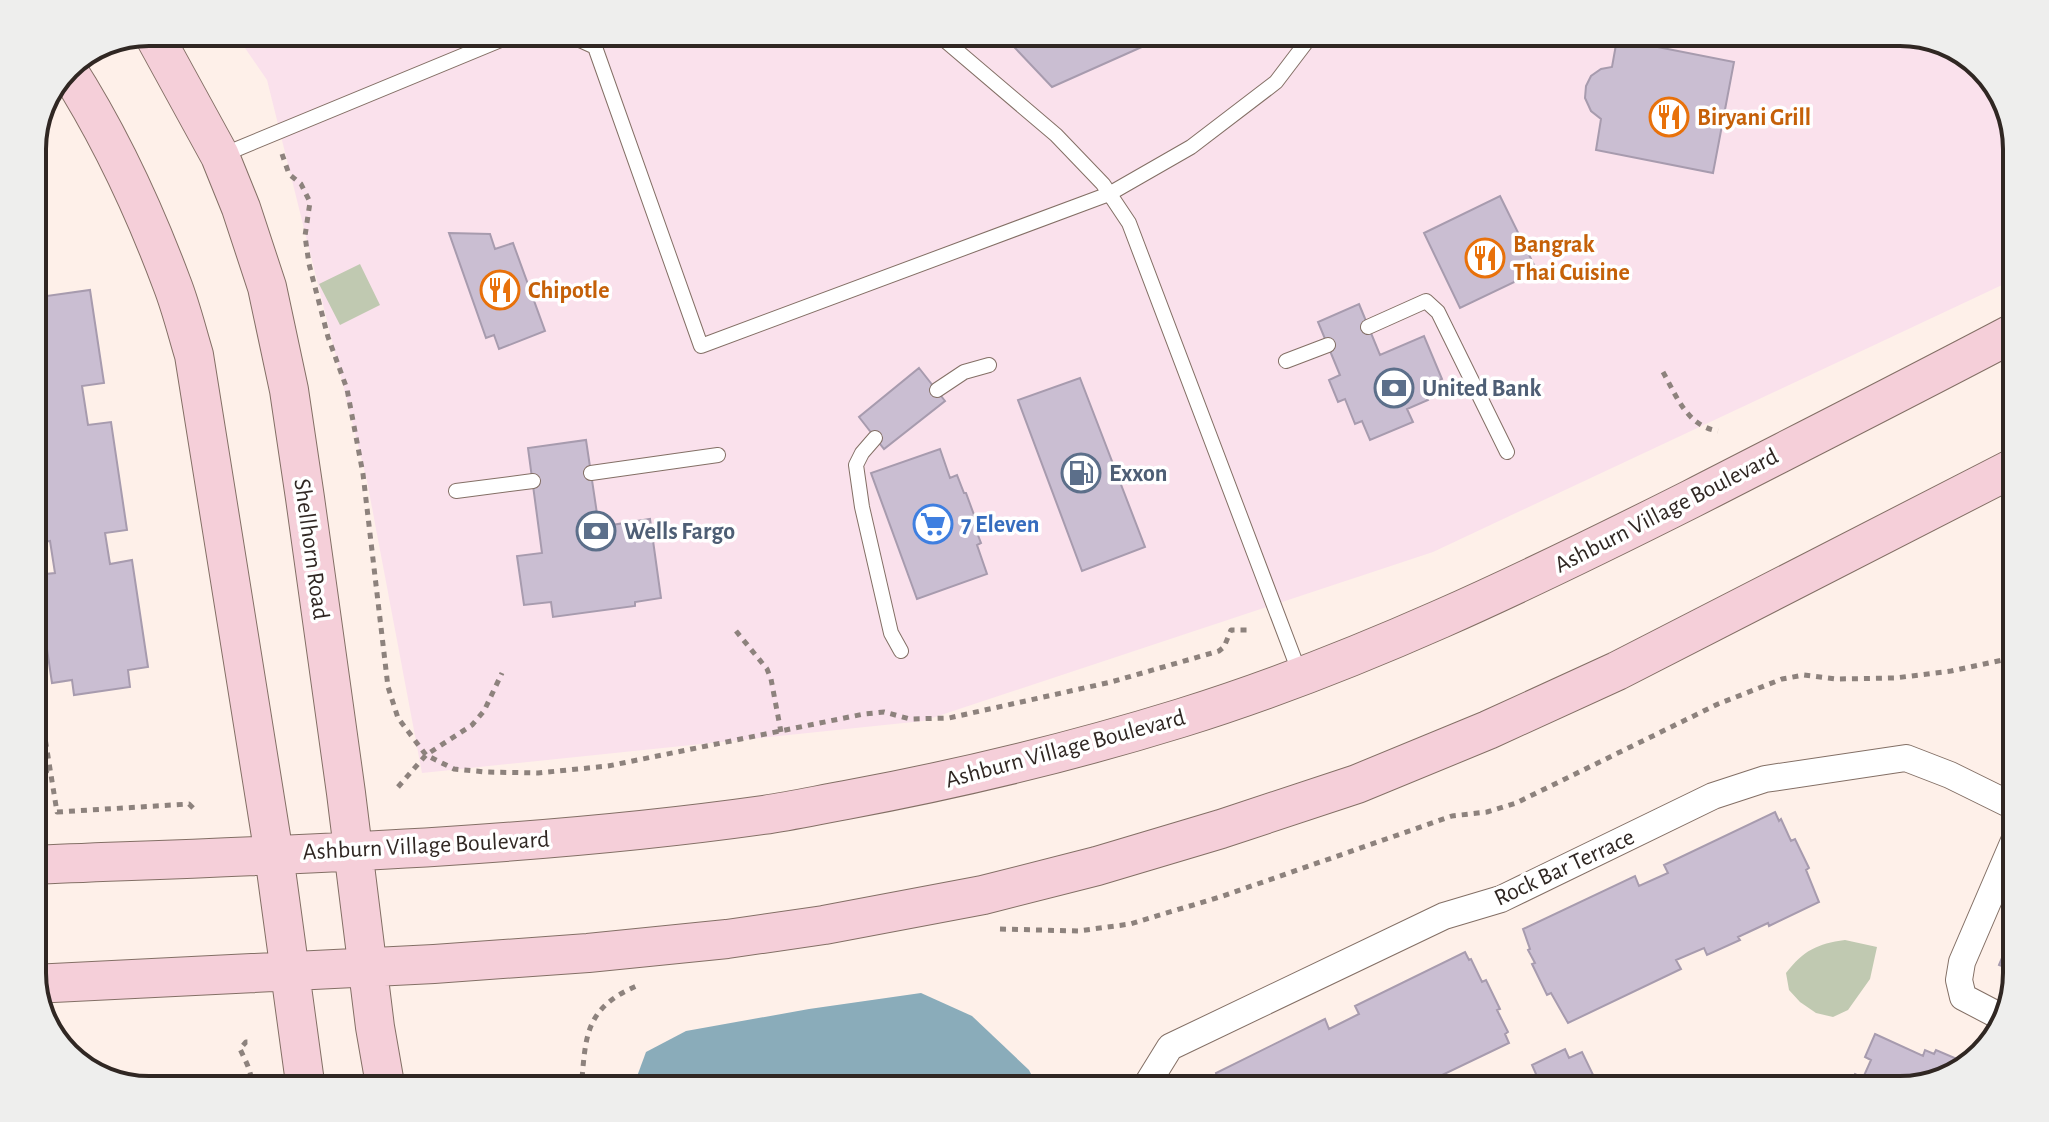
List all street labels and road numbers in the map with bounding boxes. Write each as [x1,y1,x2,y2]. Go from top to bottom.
street label: Ashburn Village Boulevard [1551,444,1782,578]
street label: Shellhorn Road [289,477,333,621]
street label: Ashburn Village Boulevard [943,705,1188,793]
street label: Rock Bar Terrace [1491,825,1638,911]
street label: Ashburn Village Boulevard [302,828,550,864]

